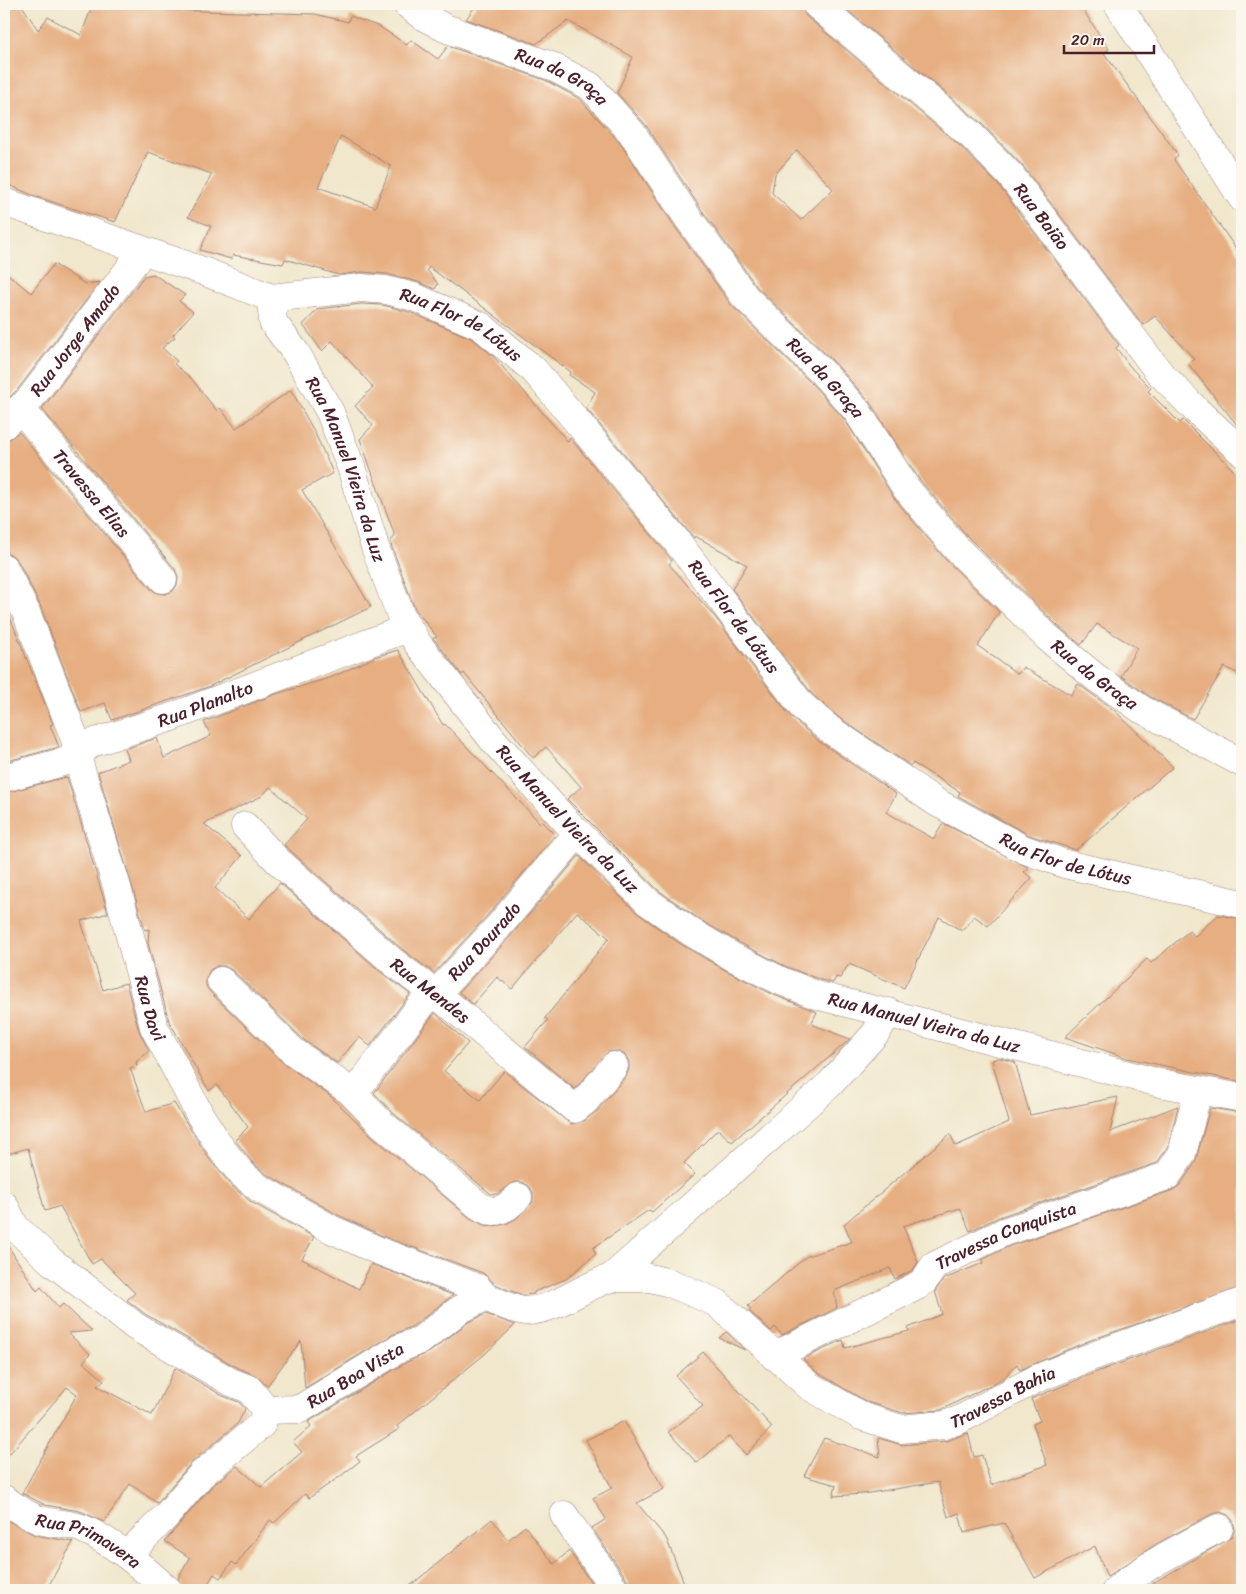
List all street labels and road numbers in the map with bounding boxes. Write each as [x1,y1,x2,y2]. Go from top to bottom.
street label: Rua da Graça [510,38,617,114]
street label: Rua Baião [1005,176,1078,257]
street label: Rua Jorge Amado [21,276,129,403]
street label: Rua Flor de Lótus [397,278,530,371]
street label: Rua da Graça [779,329,874,425]
street label: Rua Manuel Vieira da Luz [297,370,396,568]
street label: Travessa Elias [44,441,139,545]
street label: Rua Flor de Lótus [680,552,789,681]
street label: Rua da Graça [1044,631,1146,719]
street label: Rua Planalto [153,672,258,737]
street label: Rua Manuel Vieira da Luz [488,737,647,902]
street label: Rua Flor de Lótus [994,823,1135,895]
street label: Rua Dourado [439,894,529,988]
street label: Rua Mendes [383,949,478,1032]
street label: Rua Davi [125,972,175,1048]
street label: Rua Manuel Vieira da Luz [825,983,1024,1063]
street label: Travessa Conquista [930,1192,1081,1279]
street label: Rua Boa Vista [300,1333,410,1417]
street label: Travessa Bahia [946,1357,1060,1438]
street label: Rua Primavera [32,1504,149,1577]

